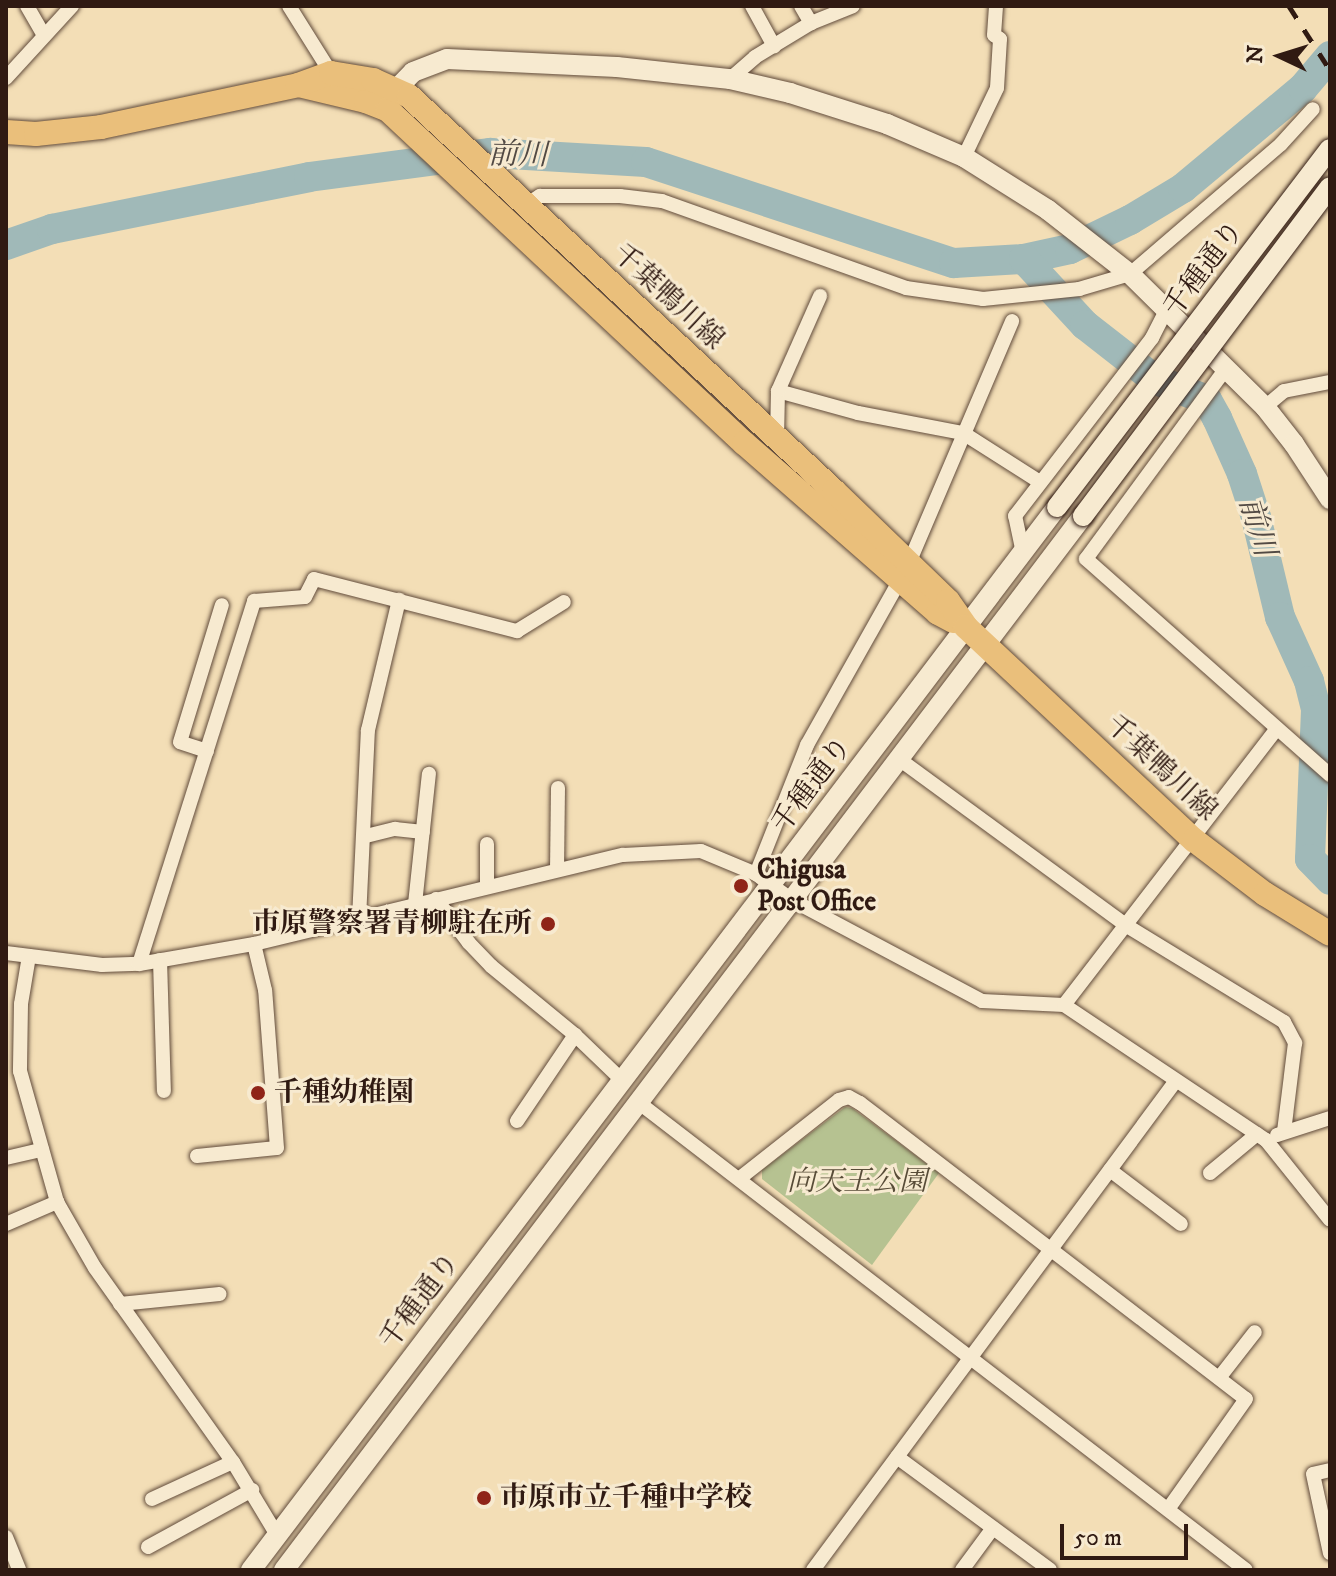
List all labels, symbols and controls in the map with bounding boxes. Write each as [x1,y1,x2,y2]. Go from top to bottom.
north arrow [1240,16,1320,96]
text: N [1241,44,1270,64]
water label: 前川 [488,137,548,175]
street label: 千種通り [1157,214,1251,324]
street label: 千葉鴨川線 [605,237,731,357]
water label: 前川 [1230,493,1282,561]
street label: 千葉鴨川線 [1098,708,1224,828]
street label: 千種通り [765,730,859,840]
place label: Chigusa Post Office [757,853,876,919]
marker: Chigusa Post Office [732,877,750,895]
place label: 市原警察署青柳駐在所 [252,907,532,941]
marker: 市原警察署青柳駐在所 [539,915,557,933]
place label: 千種幼稚園 [274,1076,414,1110]
marker: 千種幼稚園 [249,1084,267,1102]
park label: 向天王公園 [787,1165,927,1199]
street label: 千種通り [373,1246,467,1356]
place label: 市原市立千種中学校 [500,1481,752,1515]
marker: 市原市立千種中学校 [475,1489,493,1507]
scale bar [1064,1508,1192,1558]
text: 50 m [1074,1523,1122,1553]

